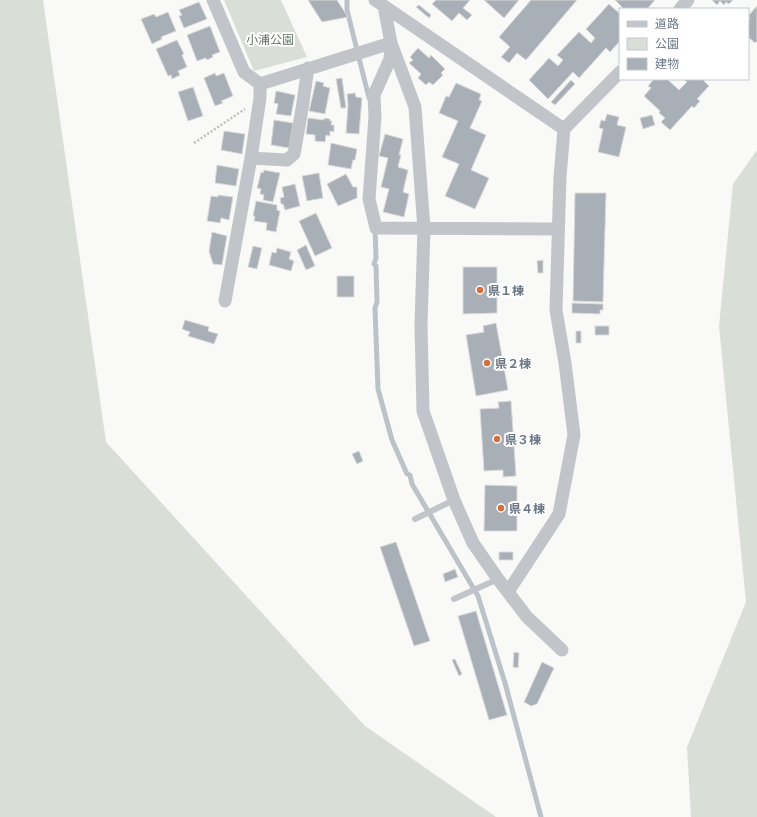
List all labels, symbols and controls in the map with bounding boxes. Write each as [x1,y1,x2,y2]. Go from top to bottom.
legend [619,8,749,80]
text: 道路 [655,15,679,32]
park label: 小浦公園 [246,31,294,48]
text: 公園 [655,35,679,52]
text: 建物 [655,55,679,72]
place label: 県１棟 [488,282,524,299]
marker: 県１棟 [475,285,485,295]
place label: 県２棟 [495,355,531,372]
marker: 県２棟 [482,358,492,368]
place label: 県３棟 [505,431,541,448]
marker: 県３棟 [492,434,502,444]
place label: 県４棟 [509,500,545,517]
marker: 県４棟 [496,503,506,513]

